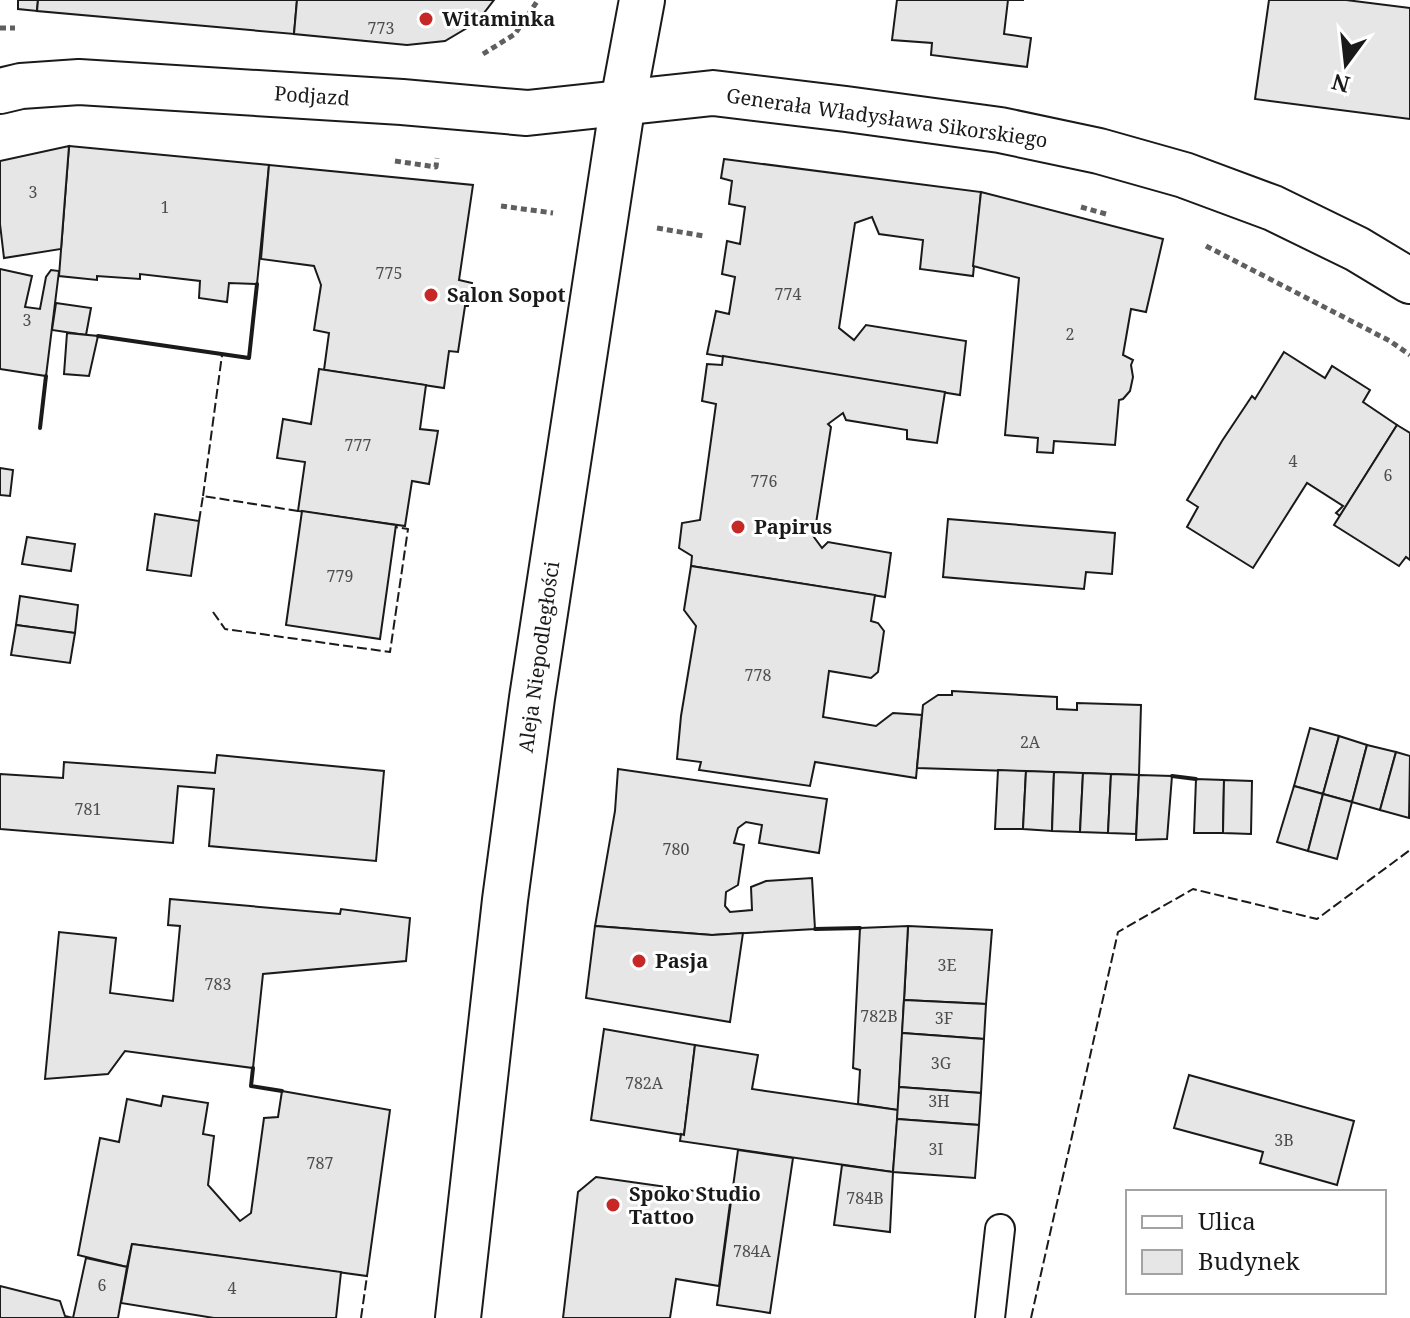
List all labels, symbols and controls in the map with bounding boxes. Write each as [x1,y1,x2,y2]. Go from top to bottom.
place label: Witaminka [442,5,555,32]
marker: Witaminka [417,10,435,28]
house number: 773 [368,17,394,39]
north arrow [1306,24,1386,104]
text: N [1328,68,1353,101]
street label: Podjazd [273,79,351,112]
street label: Generała Władysława Sikorskiego [725,82,1049,153]
house number: 3 [29,181,38,203]
house number: 1 [161,196,169,218]
house number: 775 [376,262,402,284]
place label: Salon Sopot [447,281,566,308]
house number: 774 [775,283,801,305]
marker: Salon Sopot [422,286,440,304]
house number: 3 [23,309,32,331]
house number: 2 [1066,323,1074,345]
house number: 777 [345,434,371,456]
house number: 4 [1289,450,1298,472]
house number: 6 [1384,464,1393,486]
house number: 776 [751,470,777,492]
place label: Papirus [754,513,832,540]
marker: Papirus [729,518,747,536]
street label: Aleja Niepodległości [512,559,565,754]
house number: 779 [327,565,353,587]
house number: 778 [745,664,771,686]
house number: 2A [1020,731,1041,753]
house number: 781 [75,798,101,820]
house number: 780 [663,838,689,860]
place label: Pasja [655,947,708,974]
marker: Pasja [630,952,648,970]
house number: 3E [938,954,956,976]
house number: 783 [205,973,231,995]
house number: 782B [860,1005,898,1027]
house number: 3F [935,1007,953,1029]
house number: 3G [931,1052,952,1074]
house number: 782A [625,1072,664,1094]
house number: 3H [928,1090,950,1112]
house number: 3B [1274,1129,1294,1151]
house number: 3I [929,1138,944,1160]
house number: 787 [307,1152,333,1174]
place label: Spoko Studio Tattoo [629,1180,761,1230]
house number: 784B [846,1187,884,1209]
legend [1126,1190,1386,1294]
marker: Spoko Studio Tattoo [604,1196,622,1214]
text: Ulica [1198,1204,1256,1237]
house number: 784A [733,1240,772,1262]
text: Budynek [1198,1244,1301,1277]
house number: 6 [98,1274,107,1296]
house number: 4 [228,1277,237,1299]

